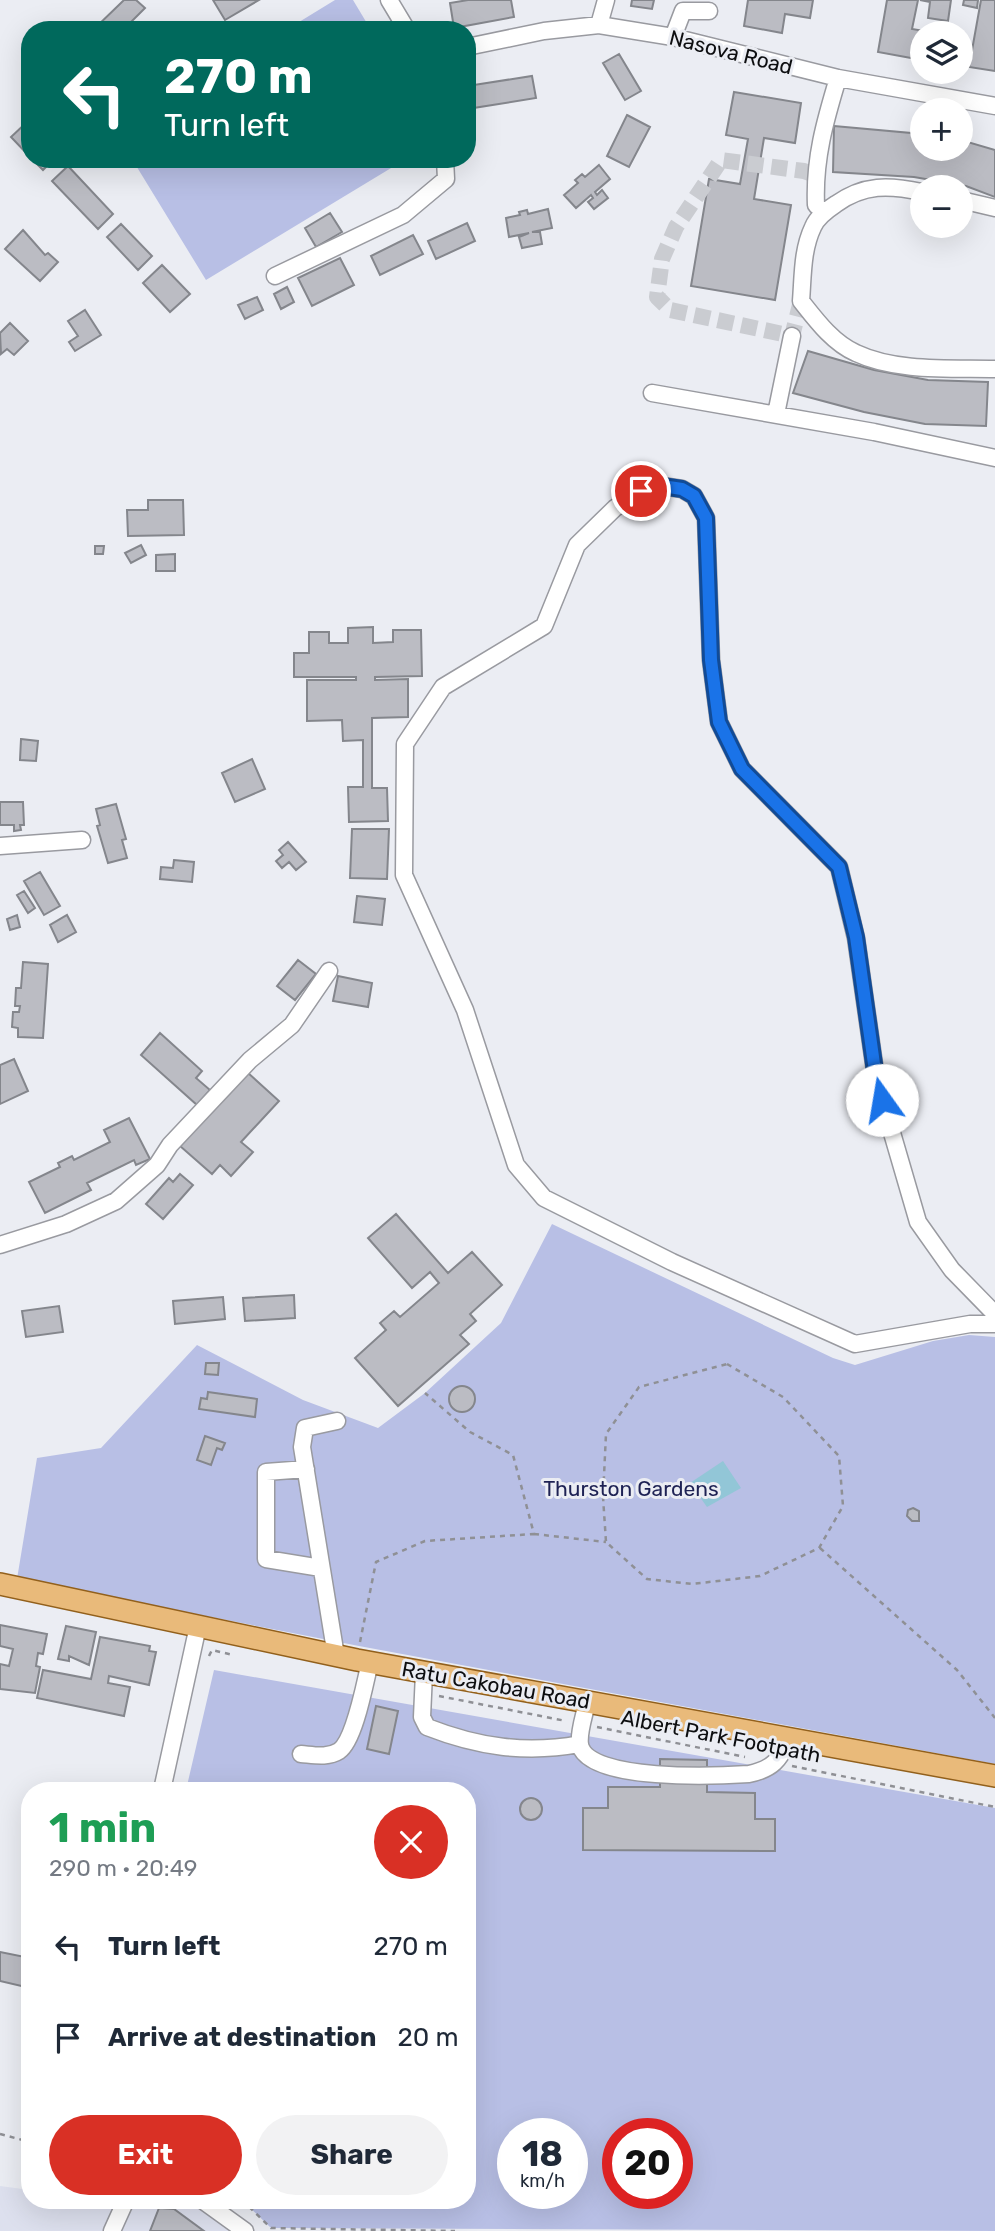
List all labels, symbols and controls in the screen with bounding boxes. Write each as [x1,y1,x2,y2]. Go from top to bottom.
map controls [910,21,973,238]
button: layers [910,21,973,84]
street label: Nasova Road [667,25,795,79]
text: 270 m [164,47,313,105]
icon: left [49,49,140,140]
button: + [910,98,973,161]
text: Turn left [164,106,289,144]
button: − [910,175,973,238]
pin [611,461,671,521]
icon: arrive [622,472,660,510]
position arrow [845,1063,919,1137]
park label: Thurston Gardens [543,1476,719,1501]
street label: Ratu Cakobau Road [400,1656,592,1714]
street label: Albert Park Footpath [619,1704,823,1768]
text: 1 min [49,1803,156,1853]
button: close [374,1805,448,1879]
text: 290 m · 20:49 [49,1854,197,1882]
icon: left [49,1928,87,1966]
text: Turn left [108,1931,220,1962]
text: 270 m [373,1931,448,1962]
icon: arrive [49,2019,87,2057]
text: Arrive at destination [108,2022,376,2053]
text: 20 m [397,2022,459,2053]
button: Exit [49,2115,242,2195]
button: Share [256,2115,448,2195]
speed limit sign: 20 [602,2118,693,2209]
text: 18 [522,2133,563,2175]
text: km/h [520,2170,565,2192]

